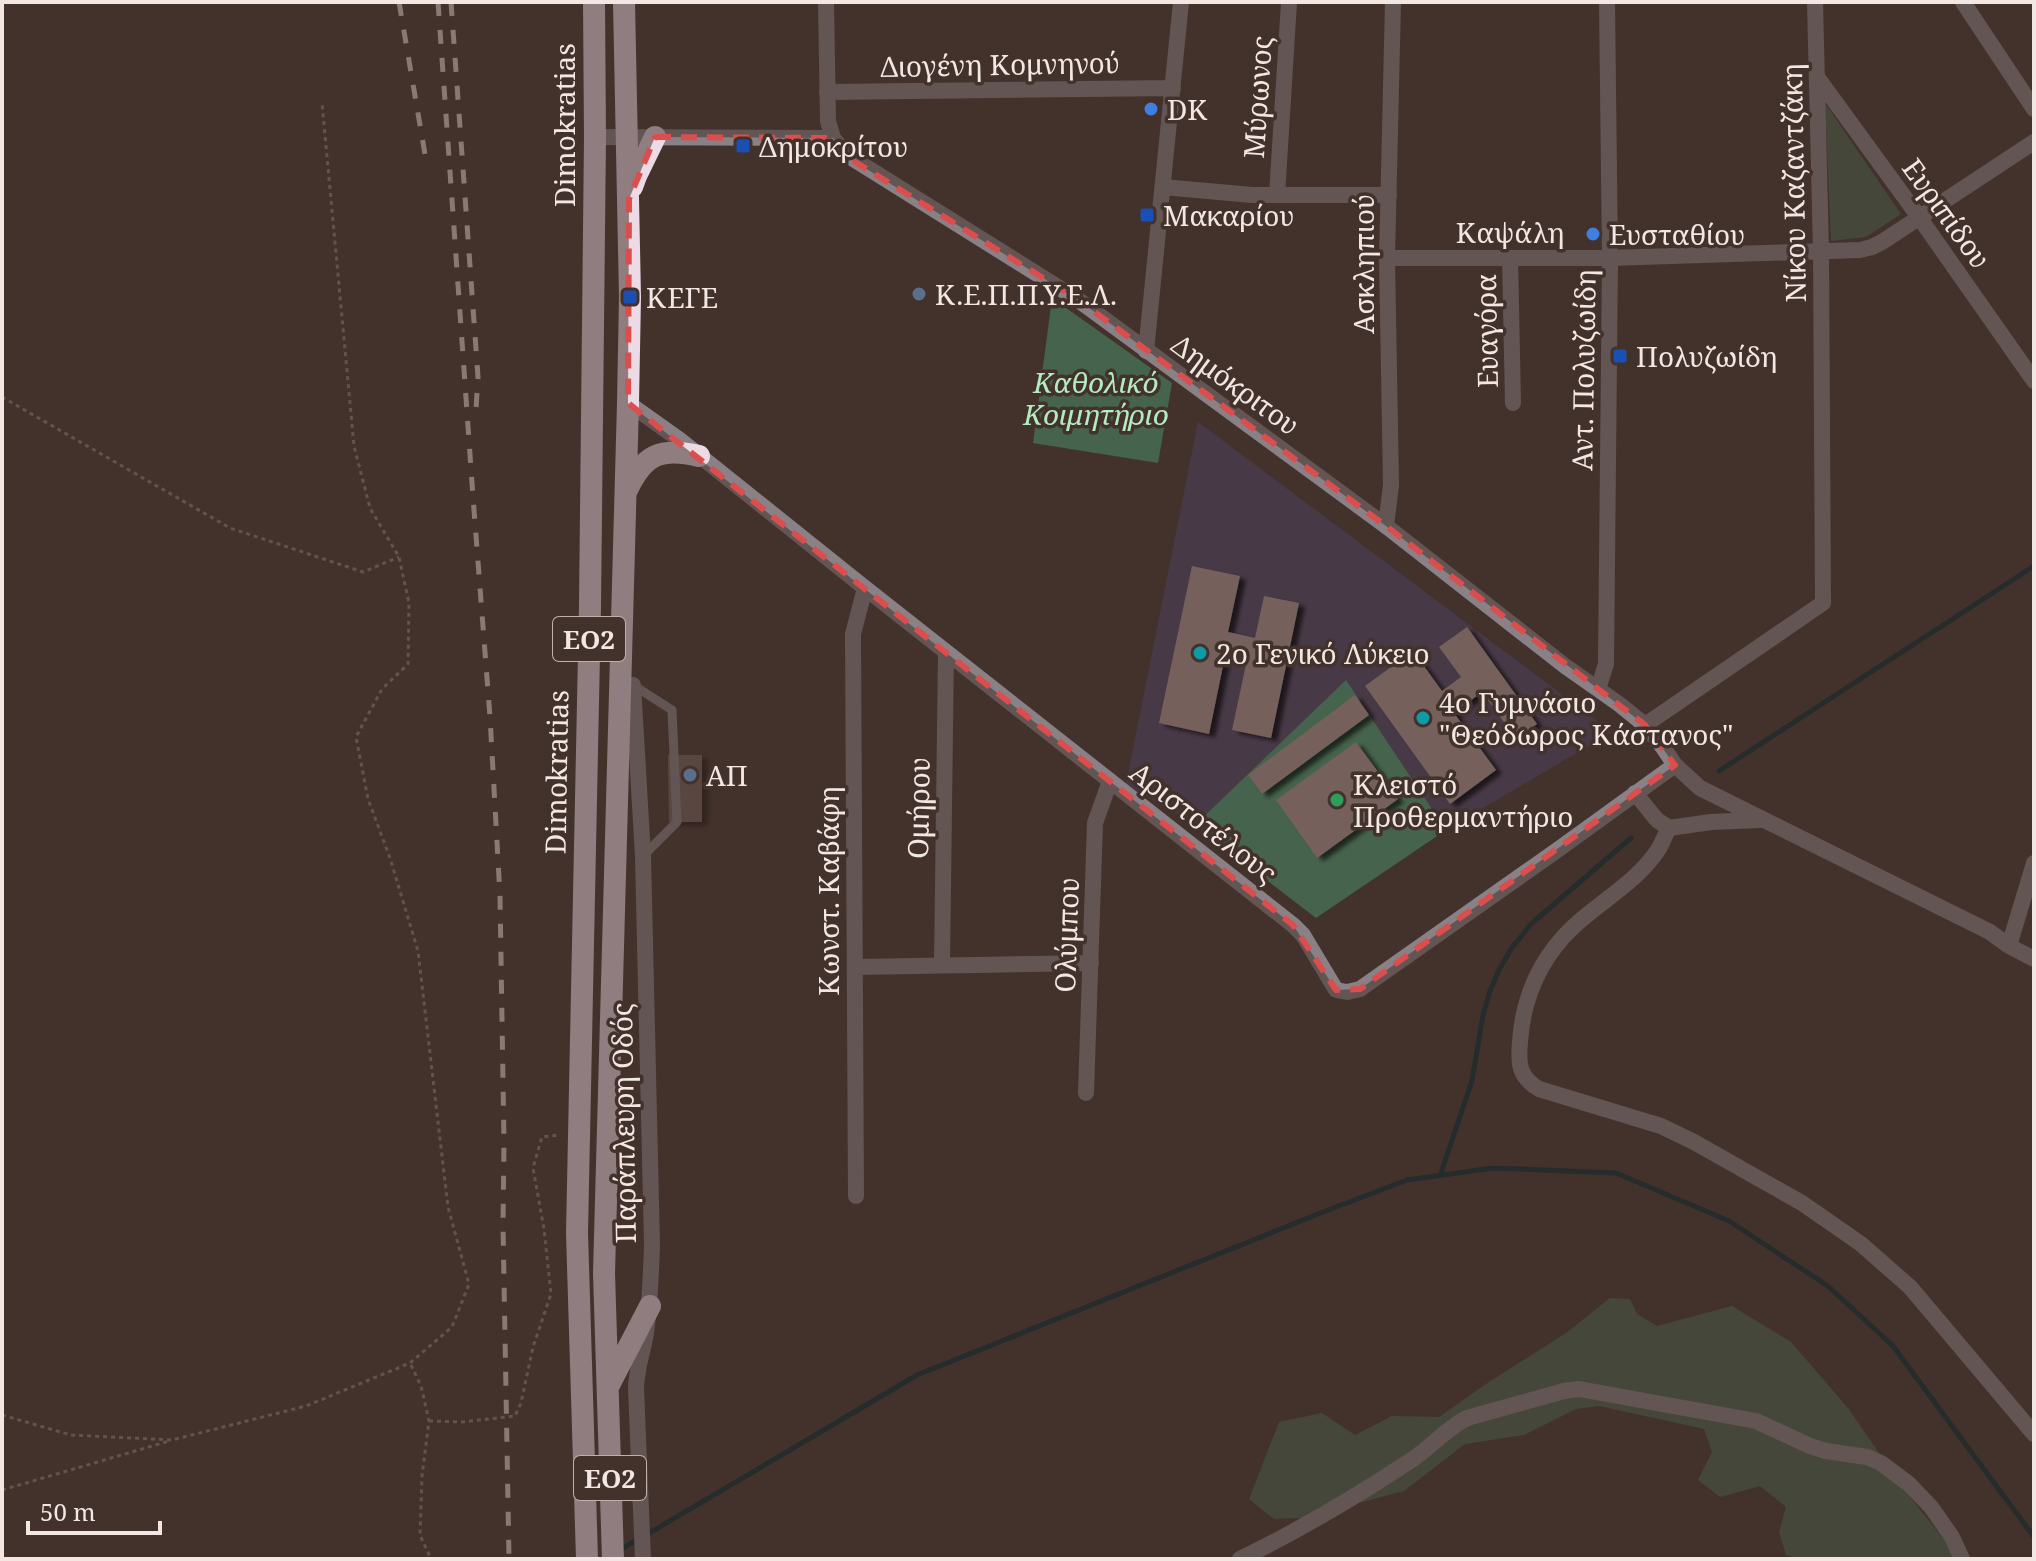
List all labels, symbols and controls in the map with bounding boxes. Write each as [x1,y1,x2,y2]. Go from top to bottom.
street label: Μύρωνος [1234,34,1280,160]
street label: Dimokratias [545,43,583,207]
street label: Διογένη Κομνηνού [880,43,1120,85]
street label: Νίκου Καζαντζάκη [1772,63,1814,303]
place label: DK [1167,90,1207,128]
marker: DK [1142,100,1160,118]
place label: Δημοκρίτου [759,127,908,165]
marker: Δημοκρίτου [734,137,752,155]
street label: Ευριπίδου [1894,150,2000,276]
street label: Ασκληπιού [1344,194,1382,334]
place label: Μακαρίου [1163,196,1294,234]
marker: Μακαρίου [1138,206,1156,224]
street label: Καψάλη [1456,213,1564,251]
place label: Ευσταθίου [1609,215,1745,253]
marker: Ευσταθίου [1584,225,1602,243]
street label: Αντ. Πολυζωίδη [1562,269,1604,471]
street label: Ευαγόρα [1466,274,1506,388]
place label: Κ.Ε.Π.Π.Υ.Ε.Λ. [935,275,1117,313]
place label: ΚΕΓΕ [646,278,718,316]
marker: Κ.Ε.Π.Π.Υ.Ε.Λ. [910,285,928,303]
marker: ΚΕΓΕ [621,288,639,306]
street label: Δημόκριτου [1165,325,1307,443]
place label: Πολυζωίδη [1636,337,1778,375]
marker: Πολυζωίδη [1611,347,1629,365]
park label: Καθολικό Κοιμητήριο [1022,363,1169,433]
road number: ΕΟ2 [553,617,625,661]
place label: 2ο Γενικό Λύκειο [1216,634,1430,672]
marker: 2ο Γενικό Λύκειο [1191,644,1209,662]
place label: 4ο Γυμνάσιο "Θεόδωρος Κάστανος" [1439,683,1733,753]
street label: Dimokratias [536,690,576,854]
marker: 4ο Γυμνάσιο "Θεόδωρος Κάστανος" [1414,709,1432,727]
street label: Αριστοτέλους [1123,753,1285,891]
place label: ΑΠ [706,756,748,794]
street label: Ομήρου [898,757,938,859]
place label: Κλειστό Προθερμαντήριο [1353,765,1573,835]
marker: ΑΠ [681,766,699,784]
street label: Κωνστ. Καβάφη [809,786,847,996]
marker: Κλειστό Προθερμαντήριο [1328,791,1346,809]
street label: Ολύμπου [1045,877,1087,993]
street label: Παράπλευρη Οδός [602,1002,644,1244]
road number: ΕΟ2 [574,1456,646,1500]
scale bar [28,1485,160,1535]
text: 50 m [40,1495,96,1528]

